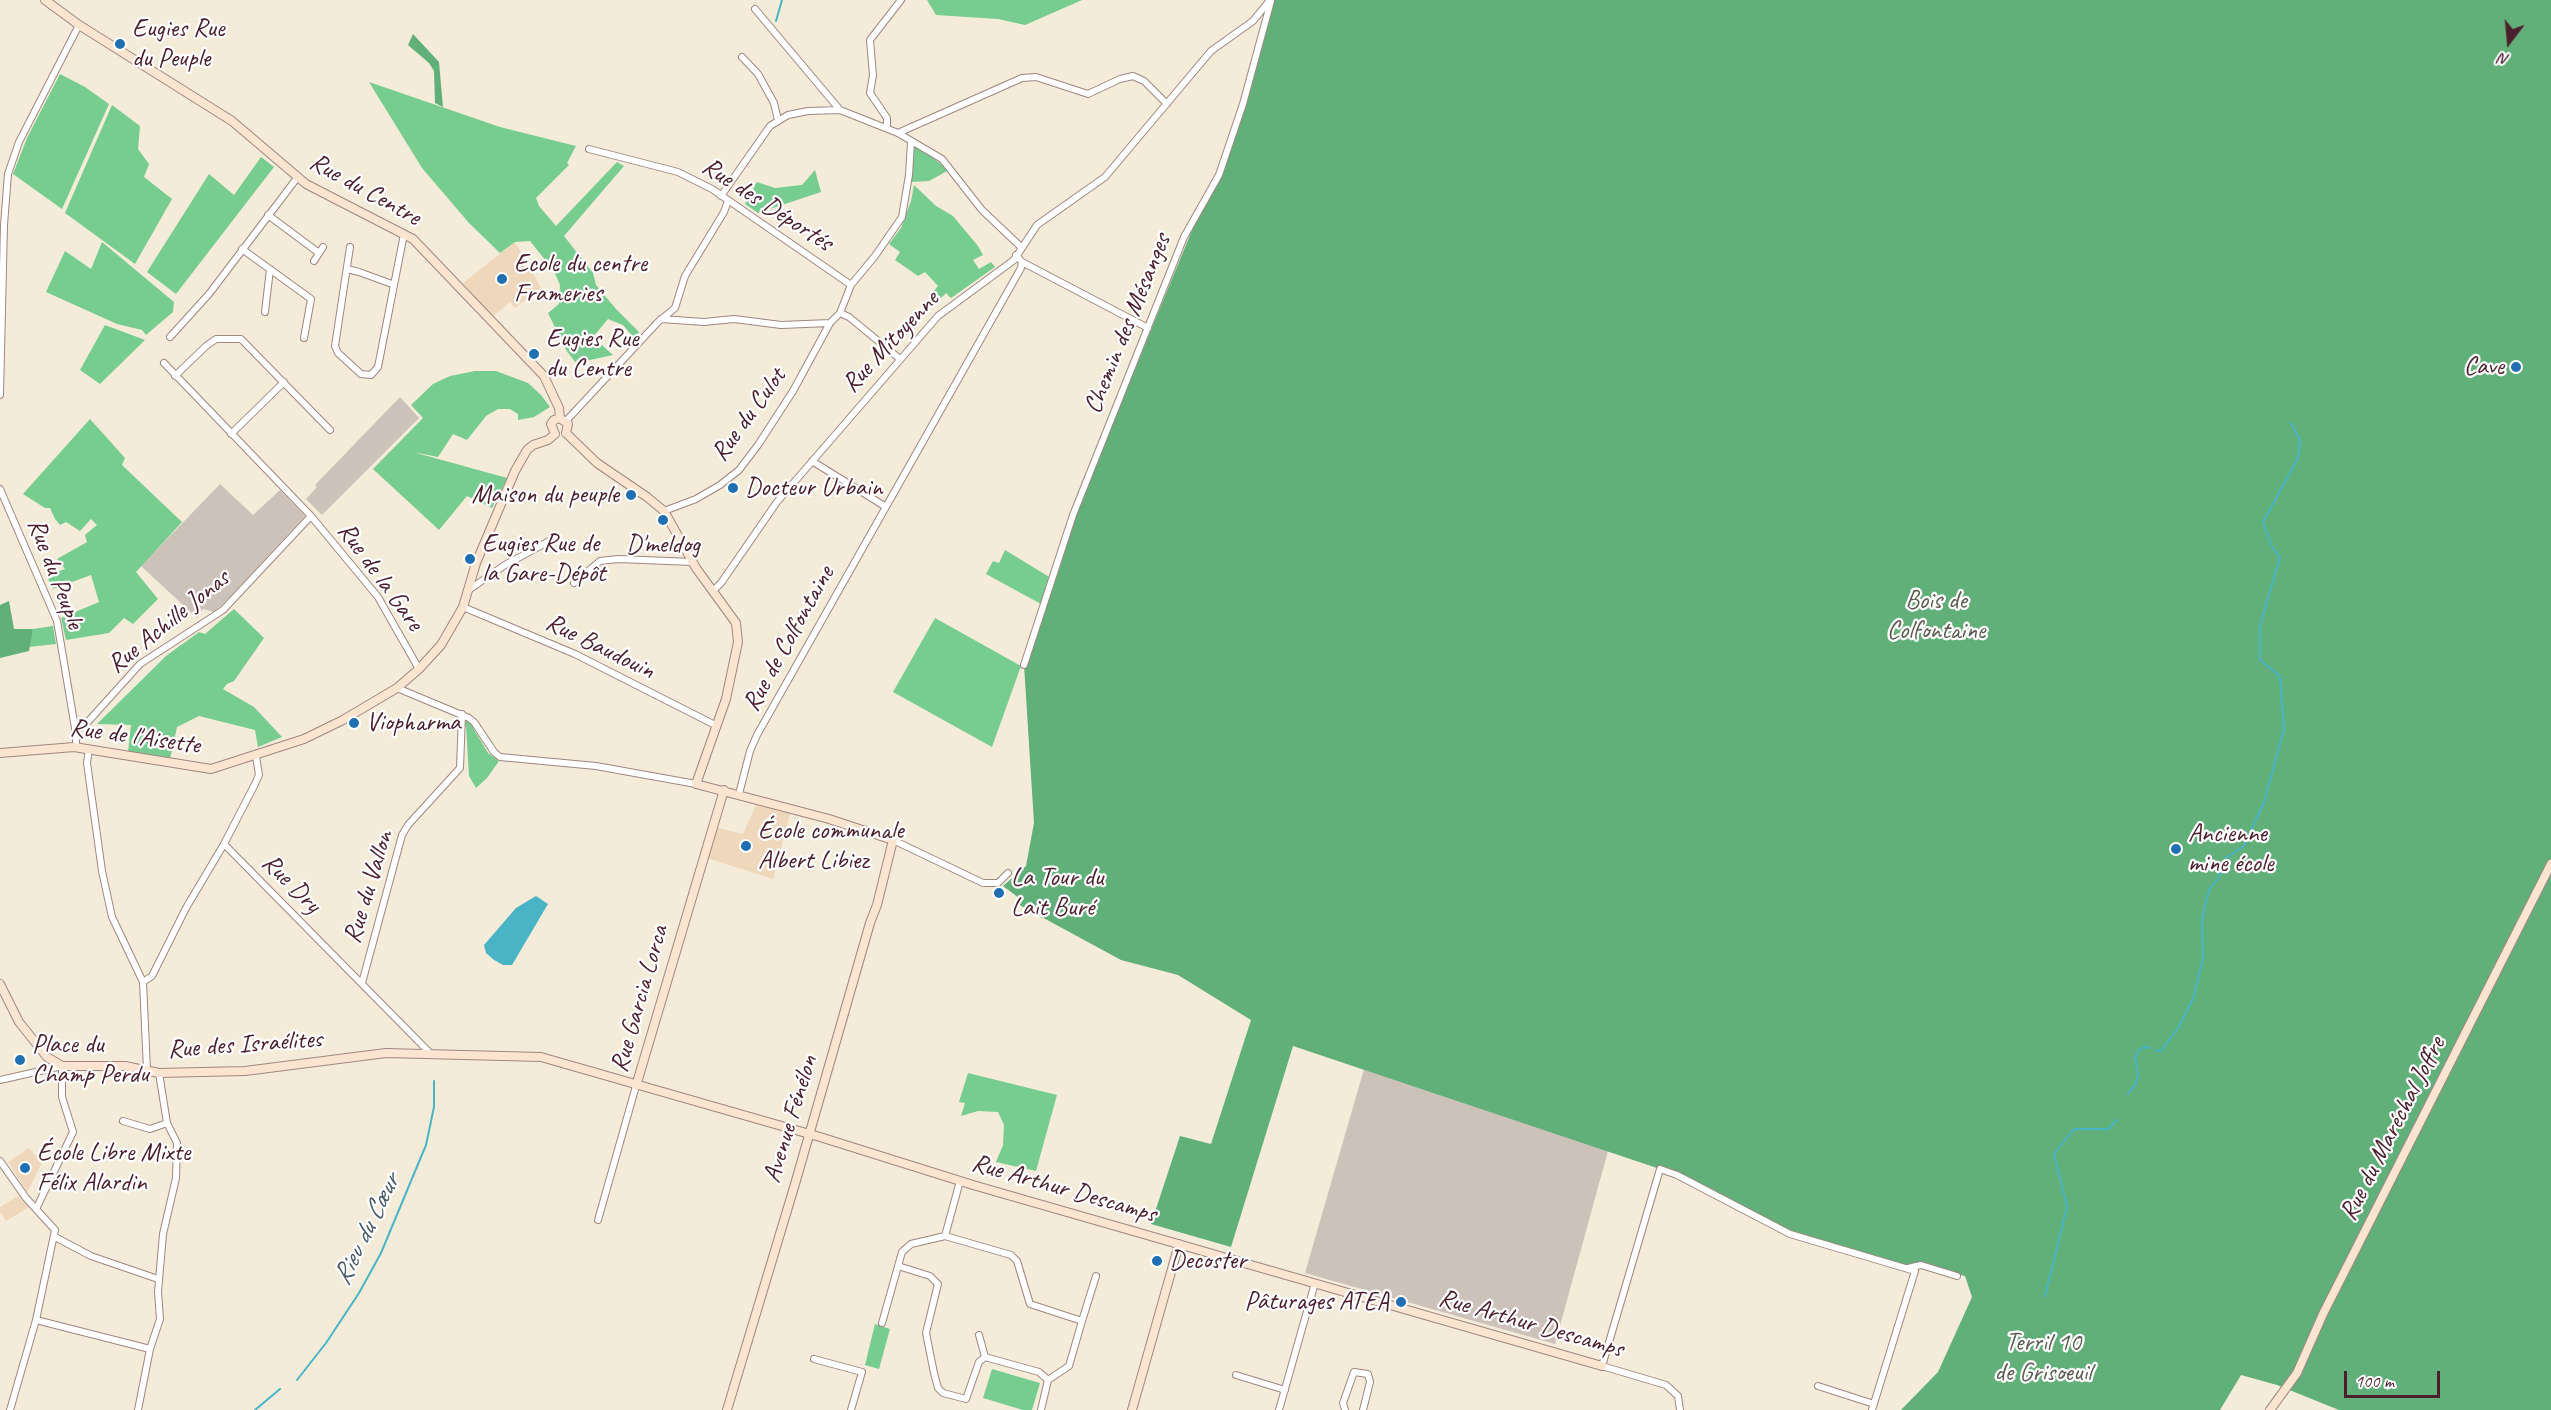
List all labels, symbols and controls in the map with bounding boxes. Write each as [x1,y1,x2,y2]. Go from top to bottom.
north arrow [2479,12,2539,72]
place label: Eugies Rue du Peuple [132,13,224,74]
marker: Eugies Rue du Peuple [113,37,127,51]
text: N [2497,48,2512,70]
street label: Rue du Centre [304,147,426,233]
street label: Rue des Déportés [696,151,838,259]
street label: Chemin des Mésanges [1078,230,1178,418]
place label: Ecole du centre Frameries [514,248,647,310]
marker: Ecole du centre Frameries [495,272,509,286]
street label: Rue Mitoyenne [836,284,946,400]
place label: Eugies Rue du Centre [546,323,638,384]
marker: Eugies Rue du Centre [527,347,541,361]
place label: Cave [2464,351,2504,383]
marker: Cave [2509,360,2523,374]
street label: Rue du Culot [705,362,793,468]
place label: Docteur Urbain [745,472,882,504]
place label: Maison du peuple [472,479,619,511]
marker: Docteur Urbain [726,481,740,495]
marker: Maison du peuple [624,488,638,502]
marker: D'meldog [656,513,670,527]
street label: Rue du Peuple [20,514,90,634]
street label: Rue de la Gare [330,517,430,637]
place label: Eugies Rue de la Gare-Dépôt [482,528,605,590]
place label: D'meldog [626,529,700,561]
marker: Eugies Rue de la Gare-Dépôt [463,552,477,566]
street label: Rue de Colfontaine [736,561,842,717]
street label: Rue Achille Jonas [102,563,236,681]
park label: Bois de Colfontaine [1887,585,1985,646]
street label: Rue Baudouin [540,607,660,687]
place label: Viopharma [366,707,460,739]
street label: Rue de l'Aisette [68,712,202,762]
marker: Viopharma [347,716,361,730]
place label: École communale Albert Libiez [758,815,903,876]
place label: Ancienne mine école [2188,818,2274,880]
street label: Rue du Vallon [337,827,401,947]
marker: École communale Albert Libiez [739,839,753,853]
marker: Ancienne mine école [2169,842,2183,856]
street label: Rue Dry [255,848,327,920]
place label: La Tour du Lait Buré [1011,862,1103,924]
marker: La Tour du Lait Buré [992,886,1006,900]
street label: Rue Garcia Lorca [604,922,676,1076]
street label: Rue des Israélites [167,1024,323,1066]
place label: Place du Champ Perdu [32,1029,149,1090]
street label: Rue du Maréchal Joffre [2333,1032,2453,1226]
street label: Avenue Fénélon [757,1051,825,1187]
marker: Place du Champ Perdu [13,1053,27,1067]
place label: École Libre Mixte Félix Alardin [37,1137,190,1198]
street label: Rue Arthur Descamps [968,1148,1160,1230]
marker: École Libre Mixte Félix Alardin [18,1161,32,1175]
water label: Rieu du Cœur [326,1170,408,1290]
place label: Decoster [1169,1245,1246,1277]
marker: Decoster [1150,1254,1164,1268]
street label: Rue Arthur Descamps [1435,1283,1627,1365]
place label: Pâturages ATEA [1245,1286,1389,1318]
marker: Pâturages ATEA [1394,1295,1408,1309]
park label: Terril 10 de Grisoeuil [1994,1327,2092,1388]
scale bar [2347,1359,2443,1397]
text: 100 m [2355,1370,2394,1392]

